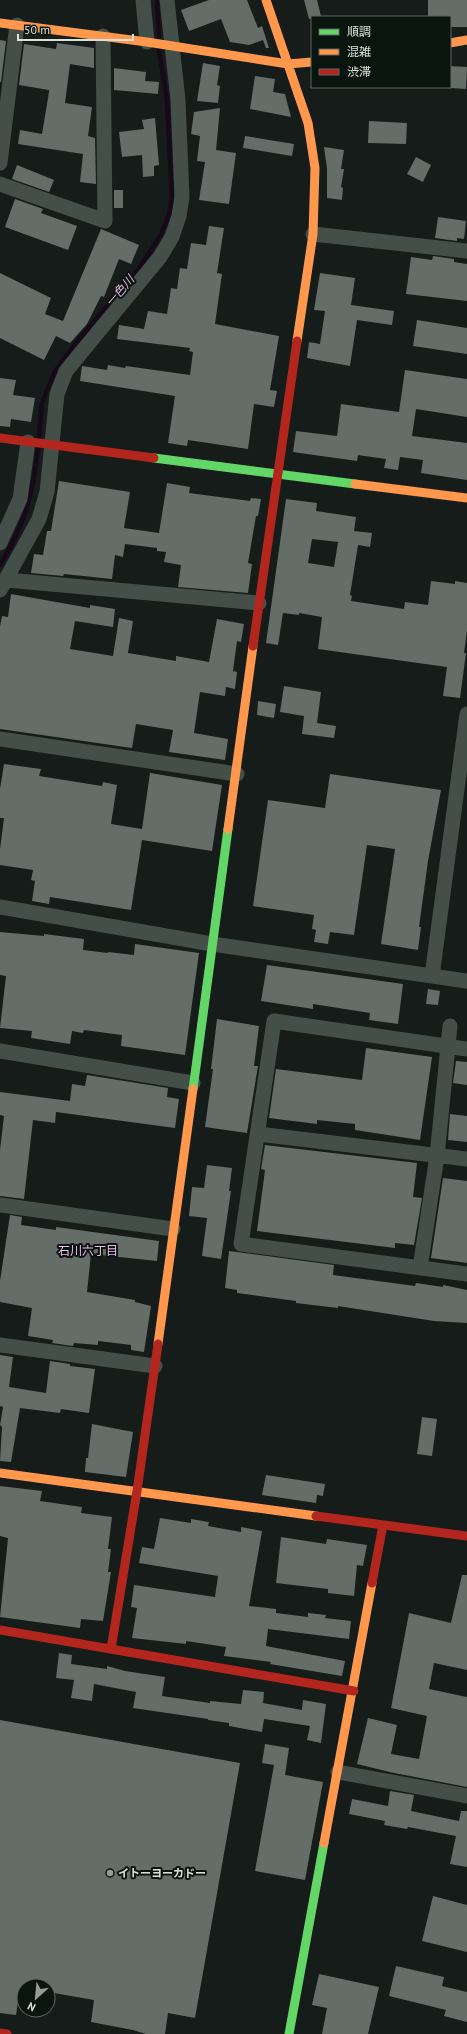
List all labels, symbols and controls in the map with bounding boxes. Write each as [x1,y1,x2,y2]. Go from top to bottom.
scale bar [18,16,133,42]
legend [311,16,451,88]
text: 50 m [24,22,50,37]
text: 順調 [347,24,371,39]
text: 混雑 [347,44,371,59]
text: 渋滞 [347,64,371,79]
water label: 一色川 [102,271,138,309]
district label: 石川六丁目 [58,1243,118,1258]
place label: イトーヨーカドー [118,1866,206,1880]
marker: イトーヨーカドー [105,1868,115,1878]
north arrow [16,1978,56,2018]
text: N [25,1999,38,2015]

